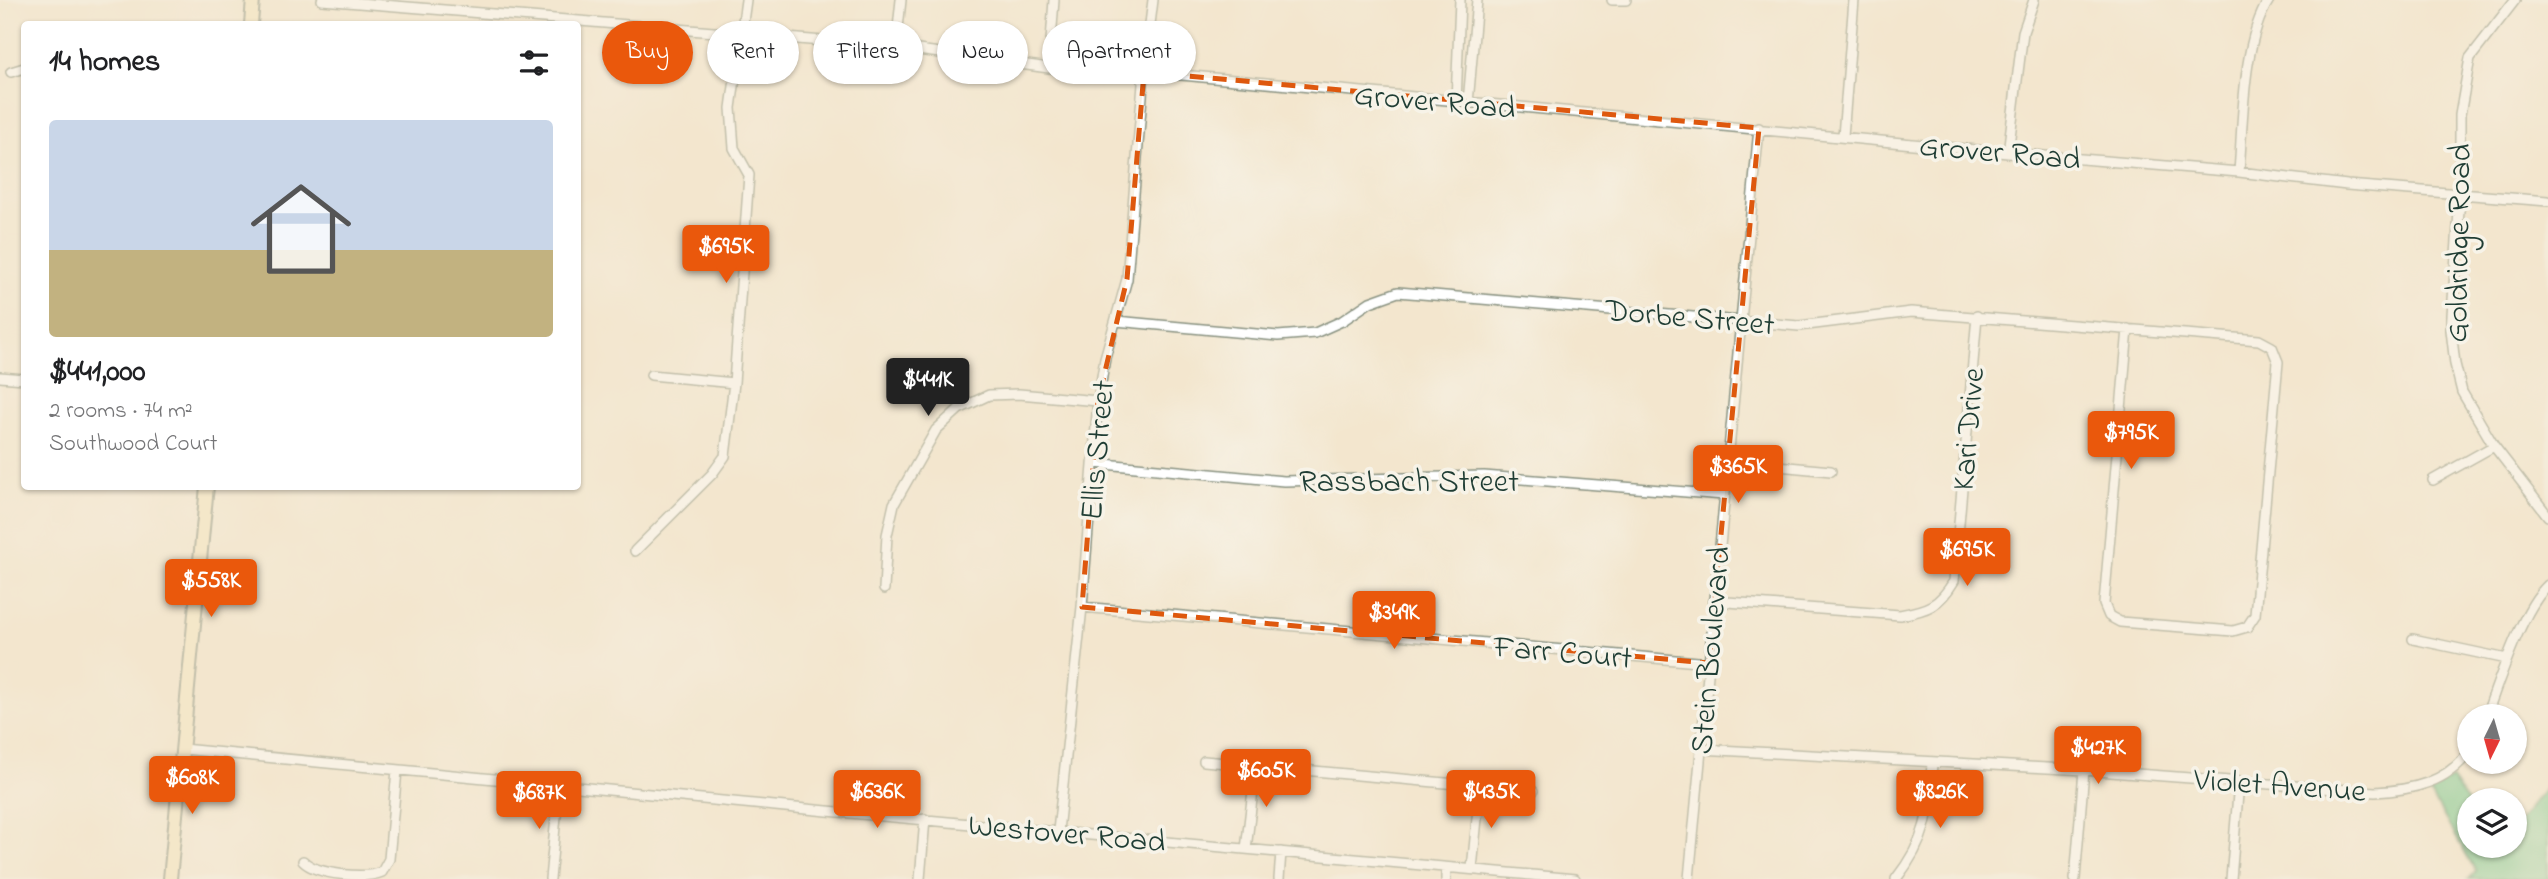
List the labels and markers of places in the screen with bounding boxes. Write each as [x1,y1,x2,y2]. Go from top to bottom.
pin: $695K [677,226,775,285]
pin: $441K [879,358,977,418]
pin: $795K [2082,412,2180,471]
pin: $365K [1689,446,1787,505]
pin: $695K [1918,528,2016,588]
pin: $558K [162,560,260,619]
pin: $349K [1345,592,1443,651]
pin: $427K [2049,726,2147,786]
pin: $605K [1217,750,1315,809]
pin: $608K [143,756,241,816]
pin: $636K [828,770,926,830]
pin: $435K [1442,770,1540,830]
pin: $826K [1891,770,1989,830]
pin: $687K [490,772,588,831]

